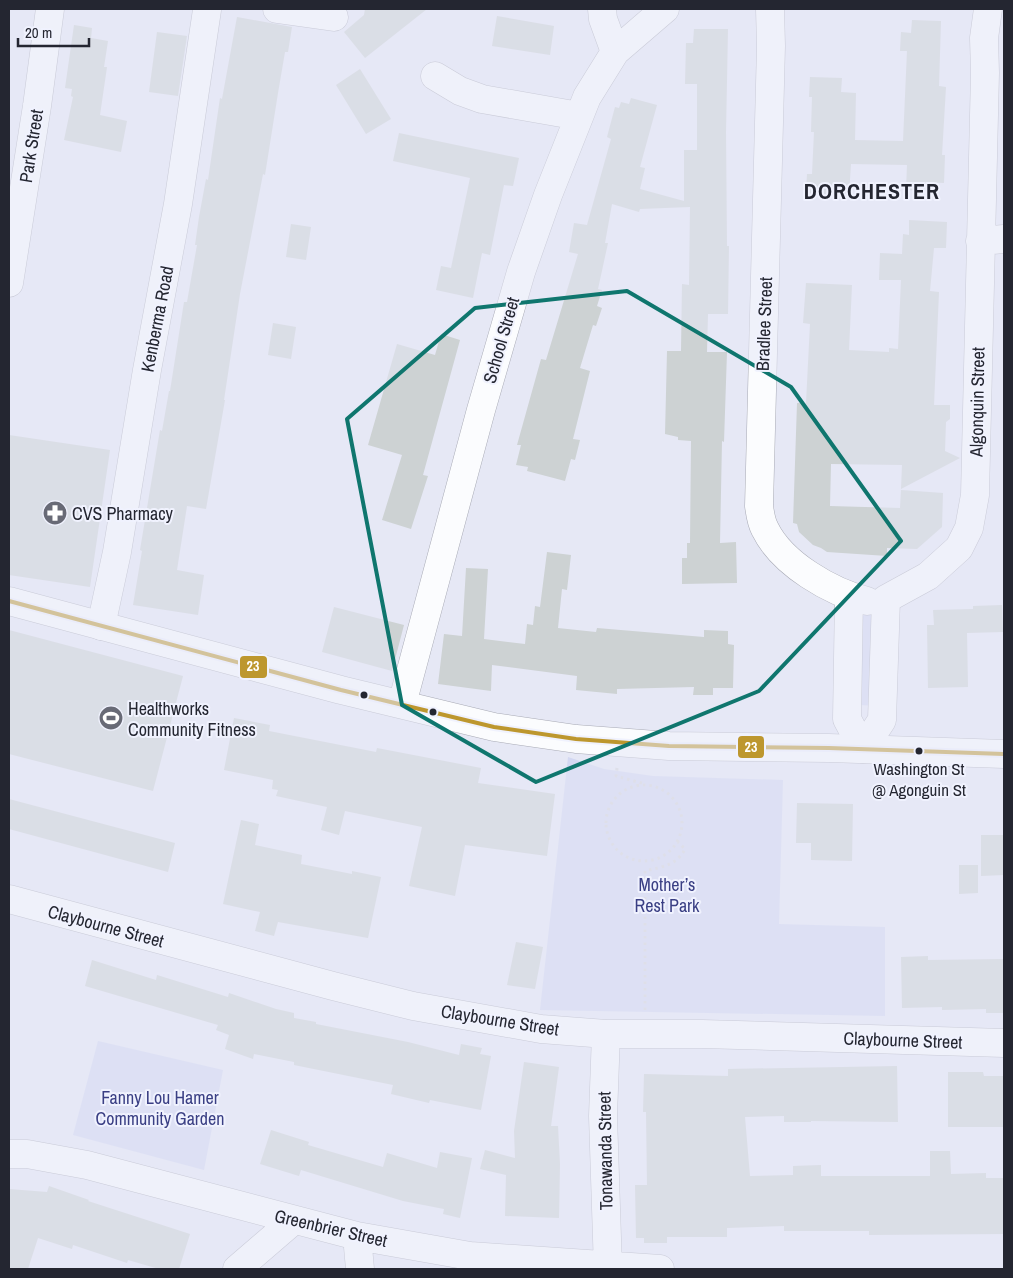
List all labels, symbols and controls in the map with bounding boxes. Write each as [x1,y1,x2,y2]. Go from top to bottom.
scale bar [18,15,89,47]
text: 20 m [25,22,52,43]
street label: Park Street [13,108,49,184]
district label: DORCHESTER [804,176,940,206]
street label: Kenberma Road [134,264,180,374]
street label: Bradlee Street [750,276,778,372]
street label: School Street [477,294,525,386]
street label: Algonquin Street [964,347,990,458]
pharmacy icon: CVS Pharmacy [42,500,68,526]
place label: CVS Pharmacy [72,501,174,526]
line badge: 23 [239,655,268,679]
text: 23 [247,657,259,675]
unlabelled marker [359,690,369,700]
place label: Healthworks Community Fitness [128,696,256,742]
sports icon: Healthworks Community Fitness [98,705,124,731]
unlabelled marker [428,707,438,717]
line badge: 23 [737,735,765,759]
text: 23 [745,738,757,756]
marker: Washington St @ Agonguin St [914,746,924,756]
place label: Washington St @ Agonguin St [872,757,966,801]
park label: Mother’s Rest Park [635,872,700,918]
street label: Claybourne Street [45,899,167,953]
street label: Claybourne Street [439,998,561,1042]
street label: Claybourne Street [843,1025,963,1055]
park label: Fanny Lou Hamer Community Garden [96,1085,224,1131]
street label: Tonawanda Street [591,1091,619,1211]
street label: Greenbrier Street [272,1203,390,1253]

